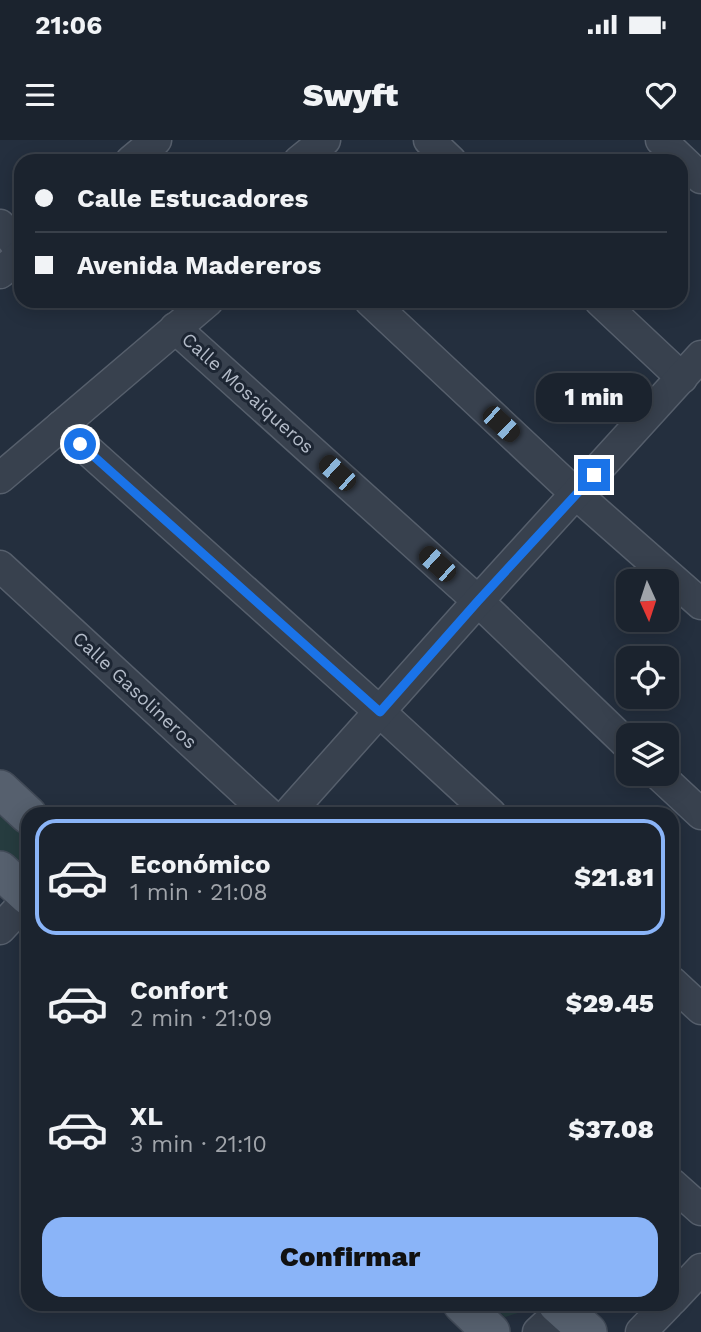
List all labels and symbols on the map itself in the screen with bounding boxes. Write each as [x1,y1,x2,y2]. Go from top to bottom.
street label: Calle Mosaiqueros [177,328,319,458]
callout: 1 min [536,373,652,422]
car [479,402,524,446]
route start [64,428,96,460]
car [315,451,360,495]
route end [578,459,610,491]
car [415,542,460,586]
north arrow [616,569,679,632]
street label: Calle Gasolineros [68,627,202,753]

